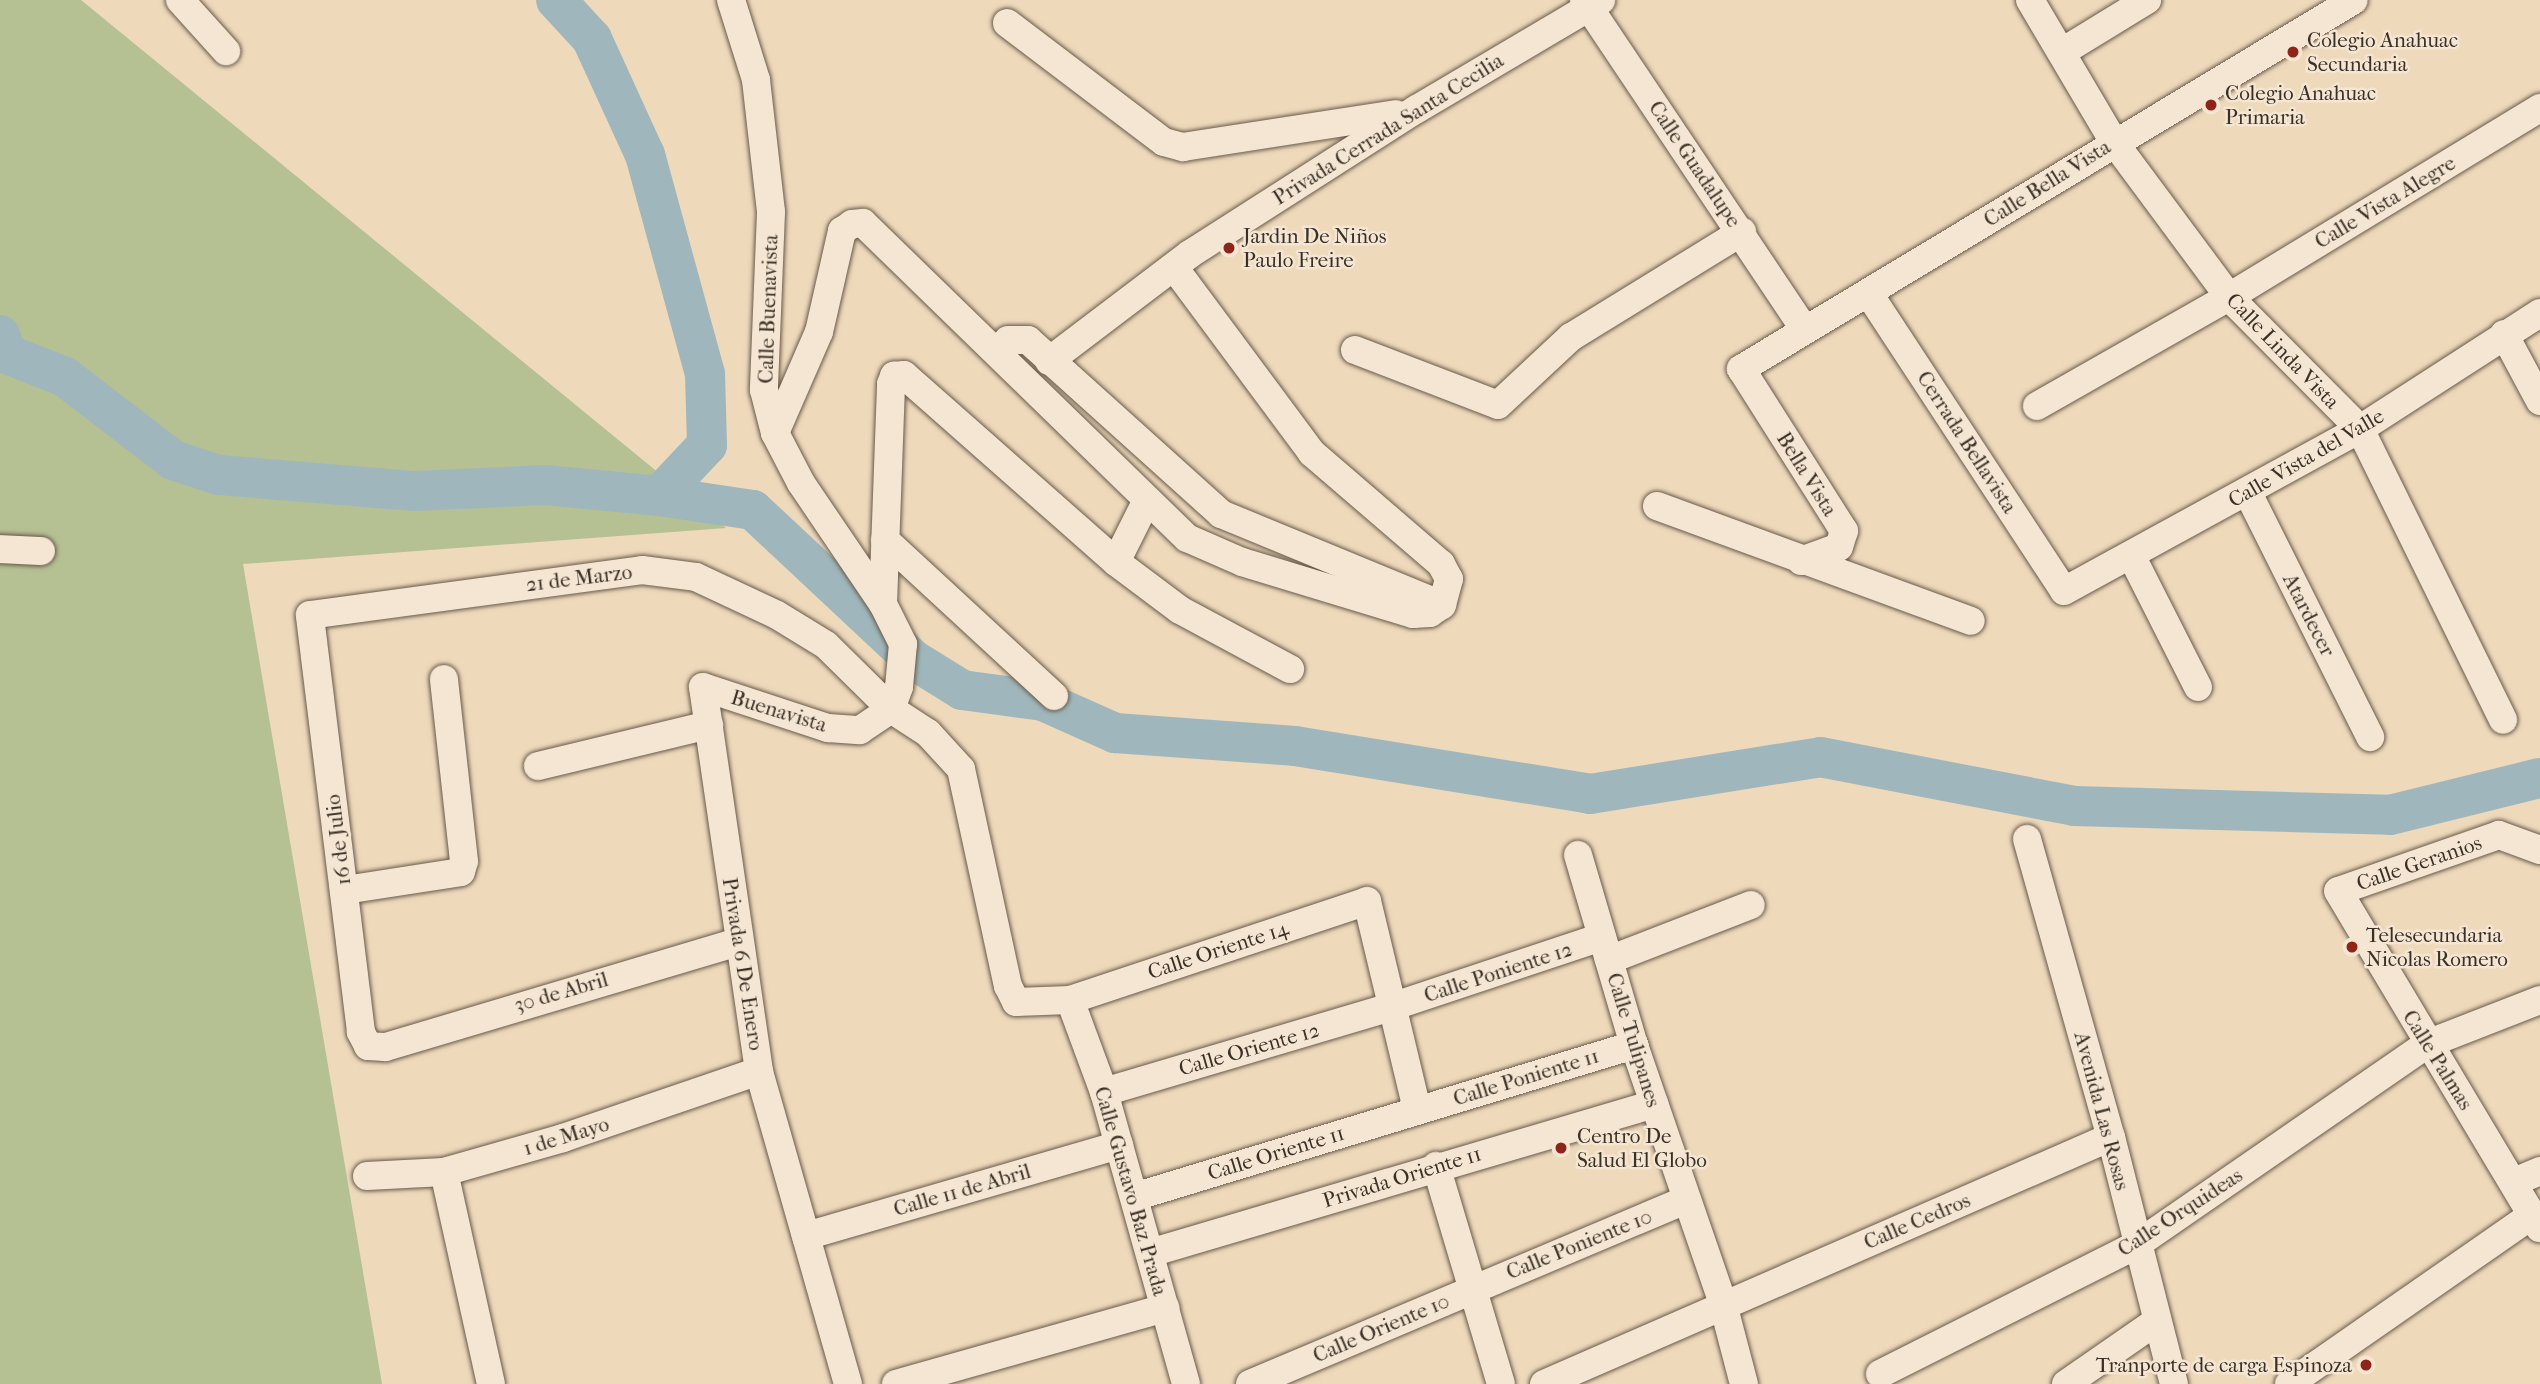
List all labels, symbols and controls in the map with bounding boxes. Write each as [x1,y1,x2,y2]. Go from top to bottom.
place label: Colegio Anahuac Secundaria [2307,27,2458,77]
marker: Colegio Anahuac Secundaria [2285,44,2301,60]
street label: Privada Cerrada Santa Cecilia [1268,48,1508,210]
place label: Colegio Anahuac Primaria [2225,80,2376,130]
street label: Calle Guadalupe [1643,96,1747,232]
marker: Colegio Anahuac Primaria [2203,97,2219,113]
street label: Calle Bella Vista [1979,134,2115,232]
street label: Calle Vista Alegre [2310,150,2460,254]
place label: Jardin De Niños Paulo Freire [1243,223,1386,273]
street label: Calle Buenavista [753,234,783,384]
marker: Jardin De Niños Paulo Freire [1221,240,1237,256]
street label: Calle Linda Vista [2221,288,2345,414]
street label: Cerrada Bellavista [1912,366,2022,518]
street label: Calle Vista del Valle [2224,403,2388,513]
street label: Bella Vista [1771,427,1843,521]
street label: 21 de Marzo [524,559,634,597]
street label: Atardecer [2277,569,2341,661]
street label: Buenavista [728,684,830,738]
street label: 16 de Julio [320,793,356,887]
street label: Calle Geranios [2353,830,2485,896]
street label: Privada 6 De Enero [717,876,769,1052]
street label: Calle Oriente 14 [1144,915,1292,985]
place label: Telesecundaria Nicolas Romero [2366,922,2508,972]
street label: Calle Poniente 12 [1421,936,1575,1008]
marker: Telesecundaria Nicolas Romero [2344,939,2360,955]
street label: 30 de Abril [511,967,611,1017]
street label: Calle Tulipanes [1602,970,1666,1110]
street label: Calle Palmas [2397,1005,2479,1115]
street label: Calle Oriente 12 [1176,1017,1322,1081]
street label: Avenida Las Rosas [2069,1029,2135,1193]
street label: Calle Poniente 11 [1450,1043,1602,1111]
street label: Calle Gustavo Baz Prada [1089,1084,1173,1298]
street label: 1 de Mayo [520,1111,612,1161]
street label: Calle Oriente 11 [1205,1120,1347,1186]
place label: Centro De Salud El Globo [1577,1123,1707,1173]
marker: Centro De Salud El Globo [1551,1138,1571,1158]
street label: Privada Oriente 11 [1320,1141,1484,1213]
street label: Calle 11 de Abril [891,1158,1033,1222]
street label: Calle Orquideas [2113,1162,2247,1262]
street label: Calle Cedros [1860,1187,1974,1255]
street label: Calle Poniente 10 [1502,1203,1656,1285]
street label: Calle Oriente 10 [1309,1288,1453,1368]
place label: Tranporte de carga Espinoza [2096,1352,2352,1378]
marker: Tranporte de carga Espinoza [2358,1357,2374,1373]

